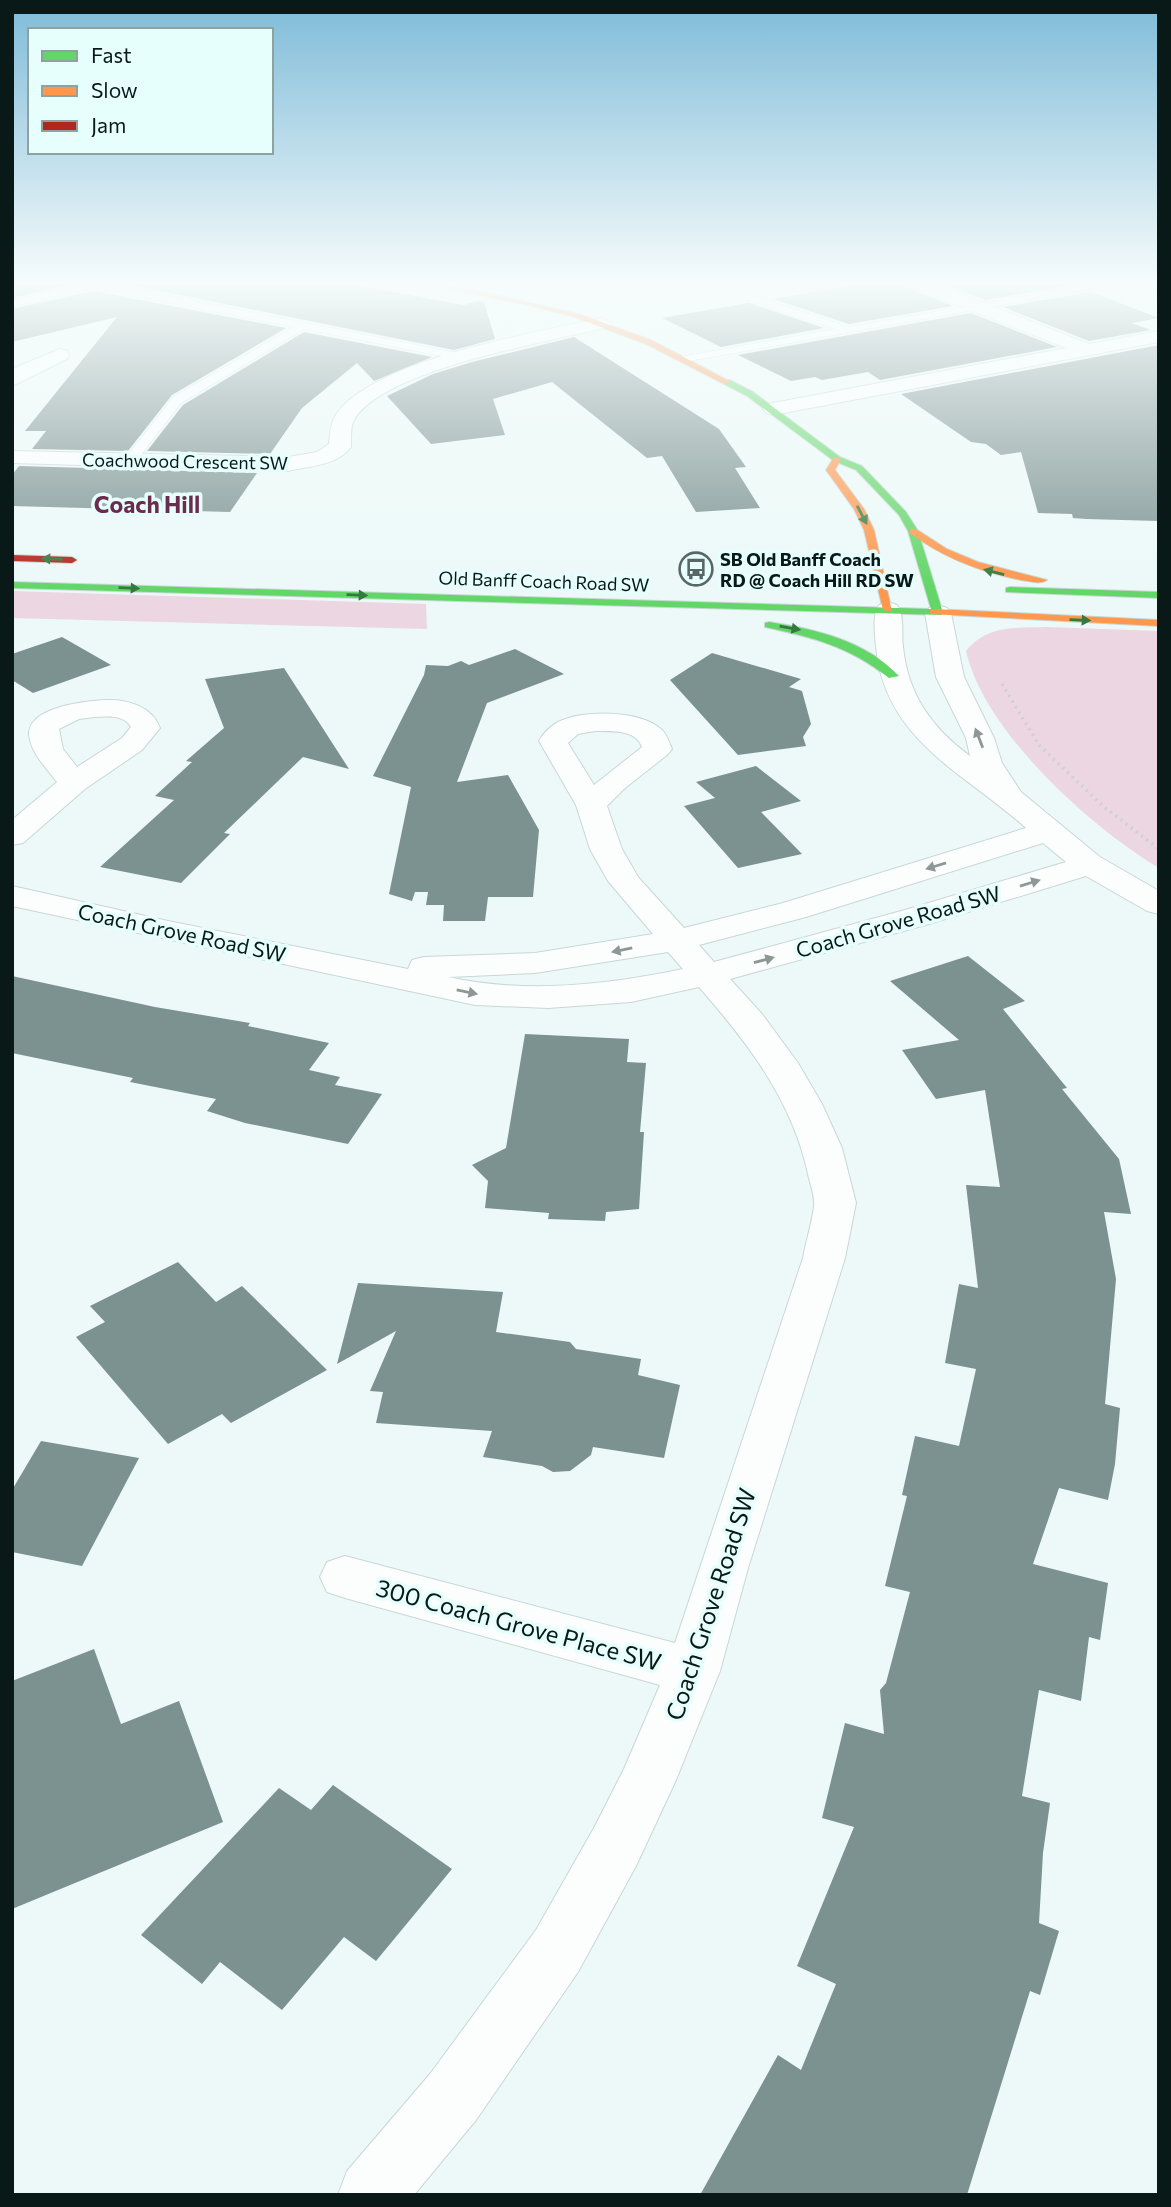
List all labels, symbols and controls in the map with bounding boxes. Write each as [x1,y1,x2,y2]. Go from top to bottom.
legend [28,28,273,154]
text: Fast [91,42,132,67]
text: Slow [91,77,138,102]
text: Jam [91,112,126,137]
street label: Coachwood Crescent SW [82,448,288,474]
district label: Coach Hill [94,490,200,518]
one-way arrow [855,506,867,526]
place label: SB Old Banff Coach RD @ Coach Hill RD SW [720,548,914,591]
bus stop icon: SB Old Banff Coach RD @ Coach Hill RD SW [677,550,715,588]
one-way arrow [41,553,63,565]
street label: Old Banff Coach Road SW [438,566,650,596]
one-way arrow [983,566,1005,577]
one-way arrow [119,582,141,594]
one-way arrow [346,589,368,600]
one-way arrow [1069,614,1091,625]
one-way arrow [779,623,801,634]
one-way arrow [973,728,984,749]
one-way arrow [925,861,946,871]
one-way arrow [1020,877,1041,888]
street label: Coach Grove Road SW [793,880,1003,962]
street label: Coach Grove Road SW [76,898,288,966]
one-way arrow [611,945,633,956]
one-way arrow [754,954,775,964]
one-way arrow [456,987,478,998]
street label: Coach Grove Road SW [659,1484,761,1724]
street label: 300 Coach Grove Place SW [373,1572,665,1676]

